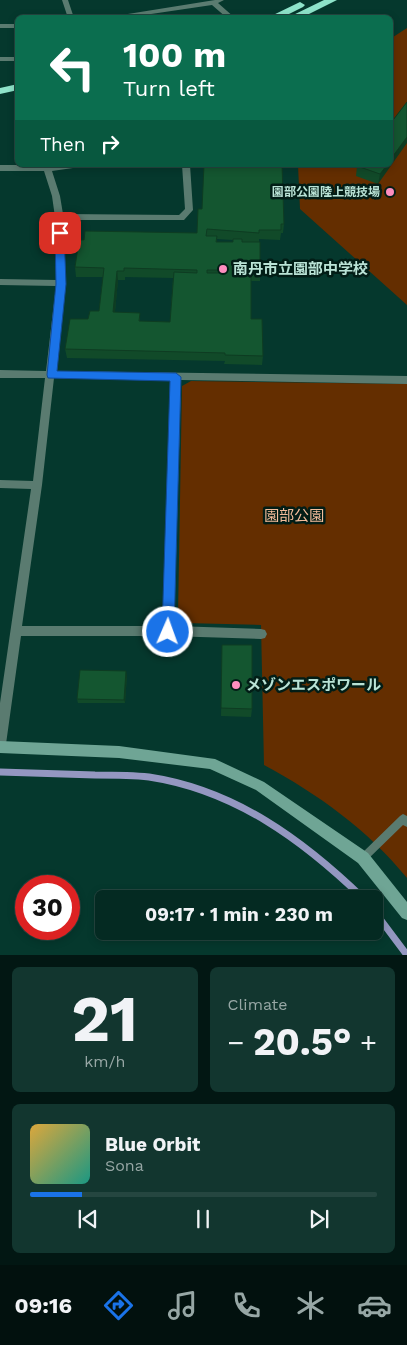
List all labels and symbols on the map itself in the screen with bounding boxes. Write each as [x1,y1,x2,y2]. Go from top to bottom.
place label: 園部公園陸上競技場 [272,185,380,199]
marker: 園部公園陸上競技場 [384,186,396,198]
pin [39,212,81,254]
place label: 南丹市立園部中学校 [233,260,368,278]
marker: 南丹市立園部中学校 [217,263,229,275]
park label: 園部公園 [264,507,324,525]
position arrow [141,605,193,657]
place label: メゾンエスポワール [246,676,381,694]
marker: メゾンエスポワール [230,679,242,691]
speed limit sign: 30 [15,875,80,940]

